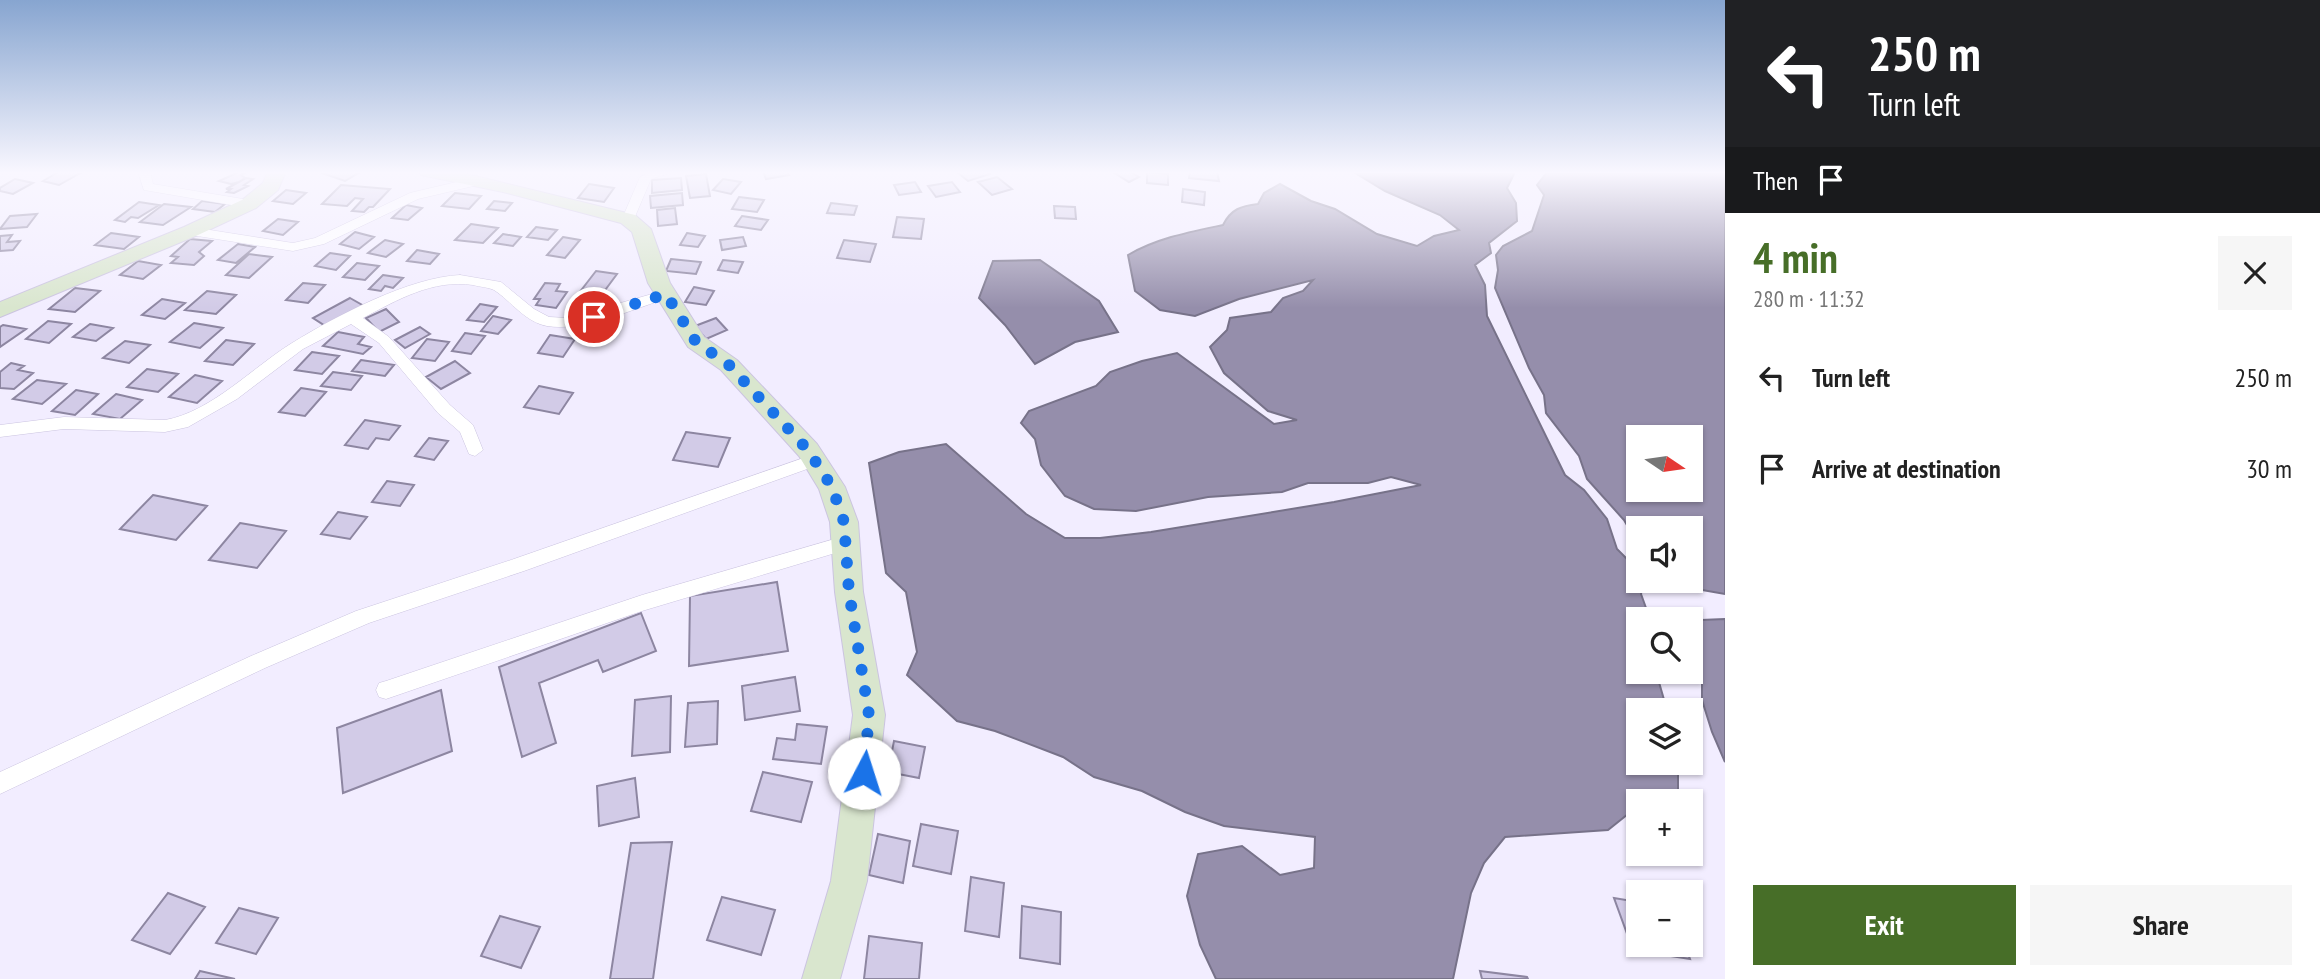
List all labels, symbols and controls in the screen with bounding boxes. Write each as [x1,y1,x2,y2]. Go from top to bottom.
text: 250 m [1868,21,1981,85]
icon: left [1753,28,1844,119]
text: Turn left [1868,83,1960,125]
icon: arrive [1812,161,1850,199]
text: Then [1753,164,1798,197]
text: 4 min [1753,230,1838,285]
button: close [2218,236,2292,310]
text: 280 m · 11:32 [1753,284,1865,313]
pin [564,287,624,347]
icon: arrive [575,298,613,336]
icon: left [1753,359,1791,397]
text: Turn left [1812,361,1890,394]
text: 250 m [2234,361,2292,394]
north arrow [1626,425,1703,502]
map controls [1626,425,1703,957]
icon: arrive [1753,450,1791,488]
text: Arrive at destination [1812,452,2001,485]
text: 30 m [2246,452,2292,485]
button: sound [1626,516,1703,593]
button: search [1626,607,1703,684]
button: layers [1626,698,1703,775]
position arrow [827,736,901,810]
button: + [1626,789,1703,866]
button: − [1626,880,1703,957]
button: Exit [1753,885,2016,965]
button: Share [2030,885,2292,965]

